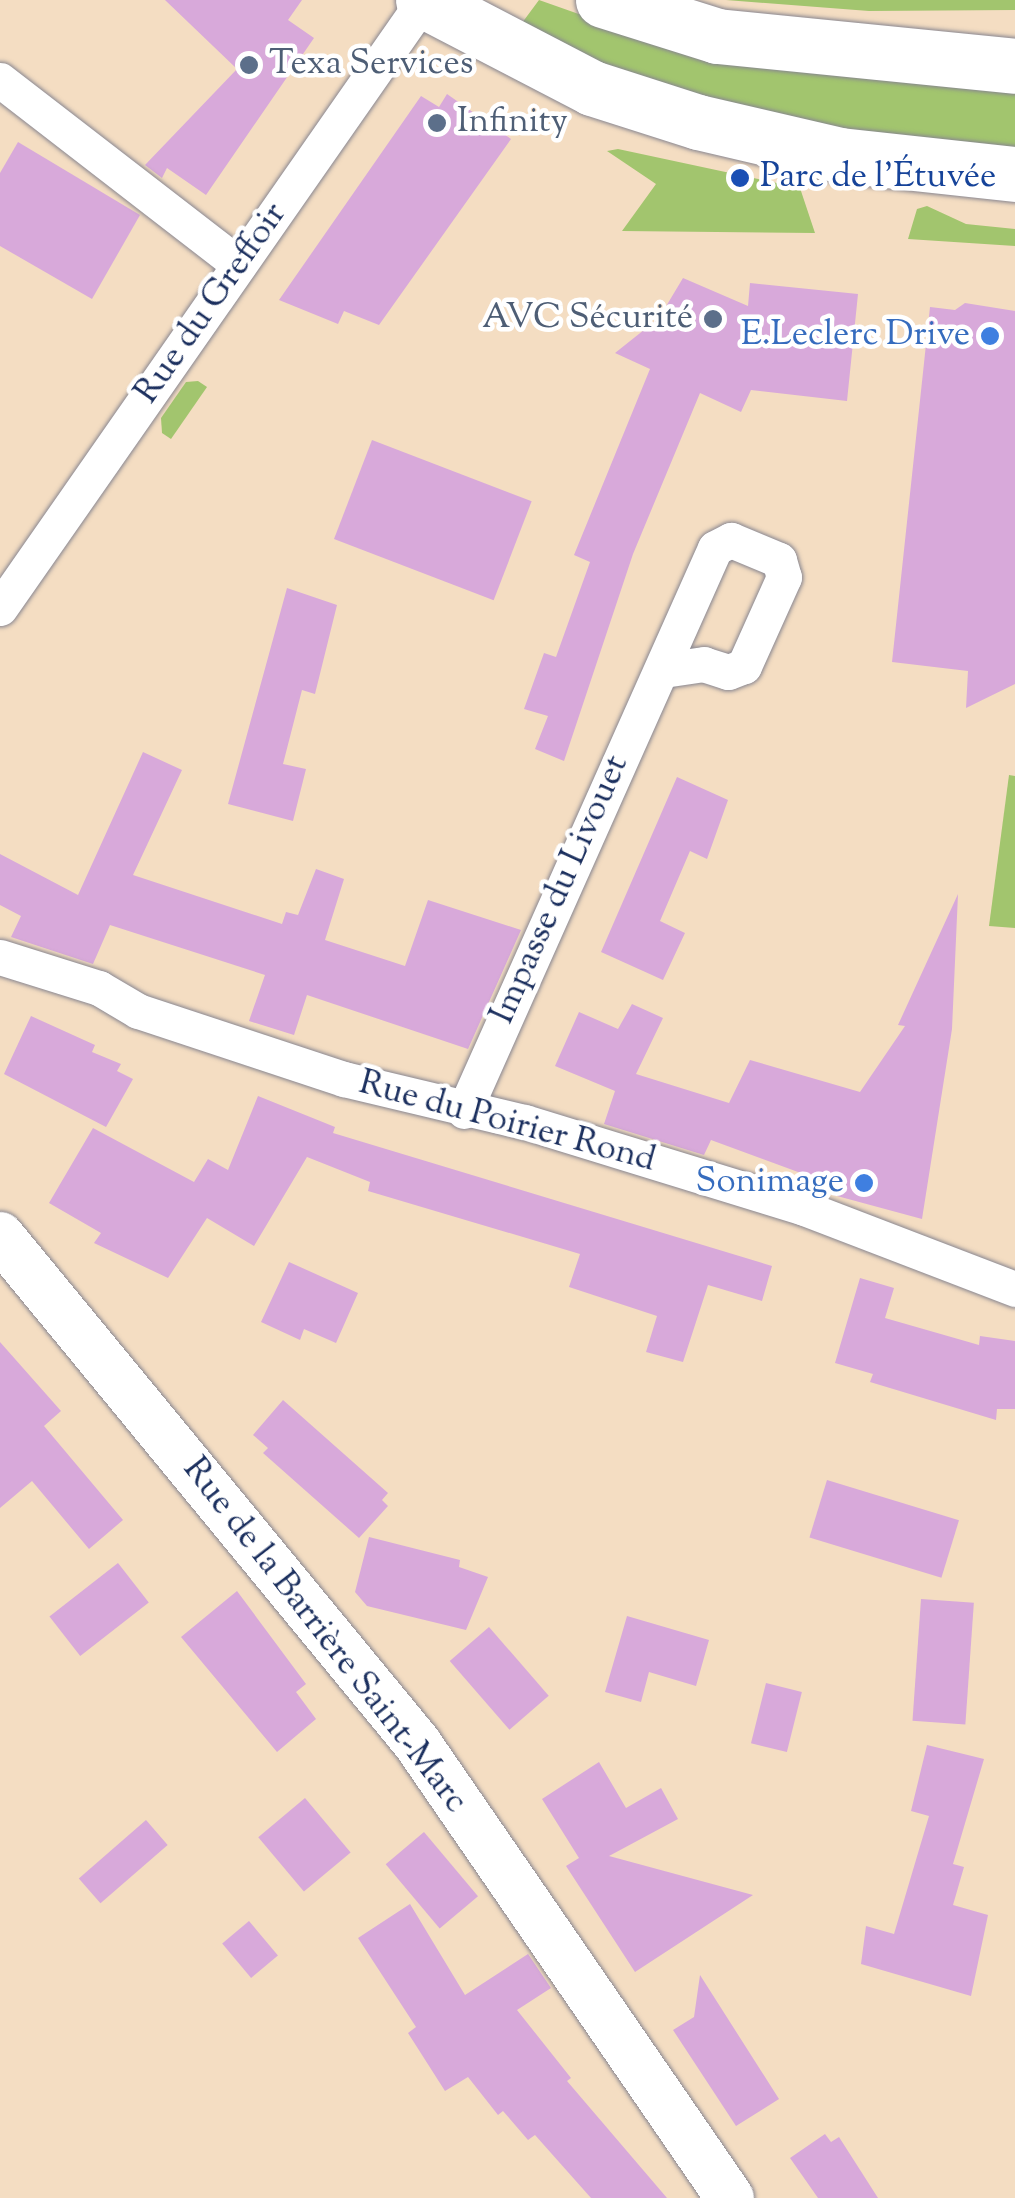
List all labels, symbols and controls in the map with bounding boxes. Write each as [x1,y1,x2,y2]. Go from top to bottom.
place label: Texa Services [269,44,474,86]
marker: Texa Services [238,54,260,76]
place label: Infinity [457,102,568,144]
marker: Infinity [426,112,448,134]
place label: Parc de l'Étuvée [760,157,996,199]
marker: Parc de l'Étuvée [729,167,751,189]
street label: Rue du Greffoir [127,195,297,413]
place label: AVC Sécurité [482,298,693,340]
marker: AVC Sécurité [702,308,724,330]
place label: E.Leclerc Drive [741,315,970,357]
marker: E.Leclerc Drive [979,325,1001,347]
street label: Impasse du Livouet [483,749,639,1031]
street label: Rue du Poirier Rond [354,1063,660,1183]
place label: Sonimage [696,1162,844,1204]
marker: Sonimage [853,1172,875,1194]
street label: Rue de la Barrière Saint-Marc [172,1450,476,1822]

